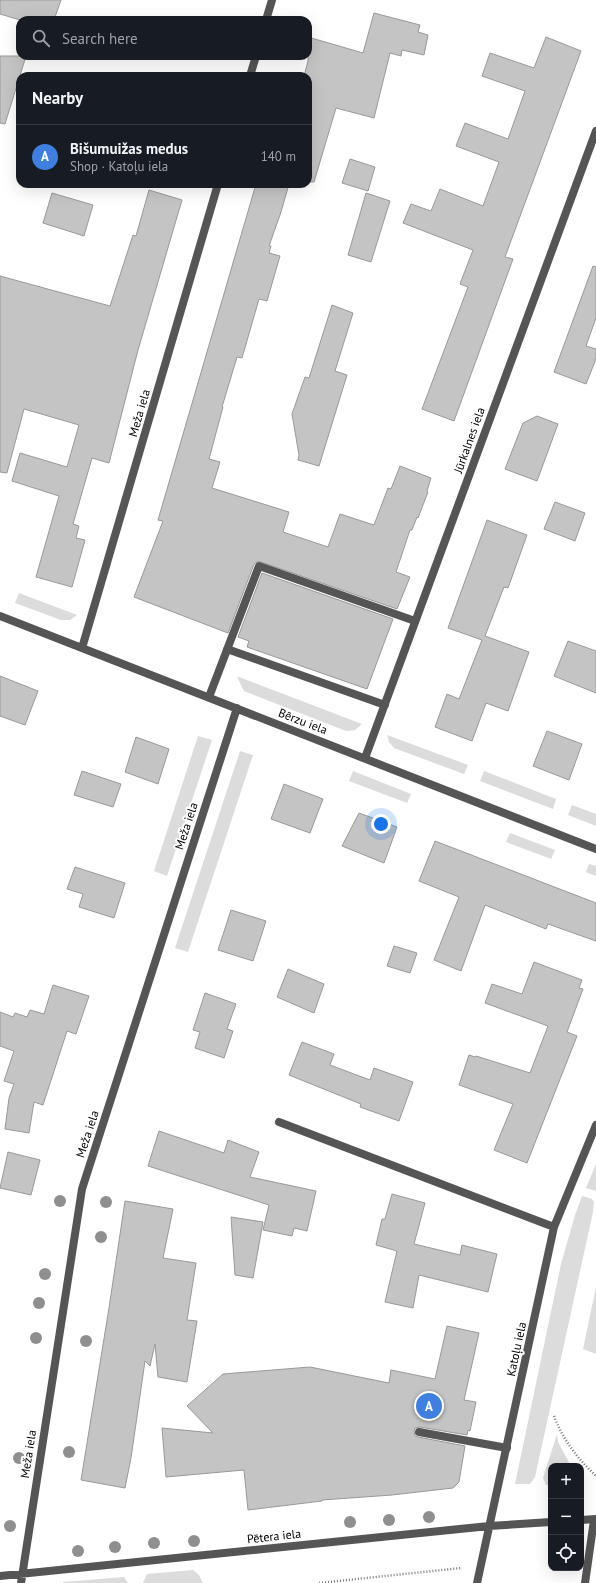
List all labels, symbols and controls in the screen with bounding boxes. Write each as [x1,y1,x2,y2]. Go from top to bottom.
search box [16,16,312,60]
icon: search [30,27,52,49]
text: Search here [62,29,138,48]
text: Nearby [32,87,83,109]
text: Bišumuižas medus [70,139,188,158]
text: A [41,148,49,165]
text: 140 m [261,148,296,165]
text: Shop · Katoļu iela [70,158,168,175]
street label: Meža iela [125,387,153,438]
street label: Jūrkalnes iela [450,405,488,476]
street label: Bērzu iela [277,705,330,737]
street label: Meža iela [171,800,201,851]
your location [371,814,391,834]
street label: Meža iela [72,1108,102,1159]
street label: Katoļu iela [503,1320,529,1378]
pin: A [416,1391,442,1421]
street label: Meža iela [17,1429,39,1479]
map controls [548,1463,584,1571]
button: + [548,1463,584,1499]
button: − [548,1499,584,1535]
street label: Pētera iela [246,1526,302,1546]
button: locate [548,1535,584,1571]

